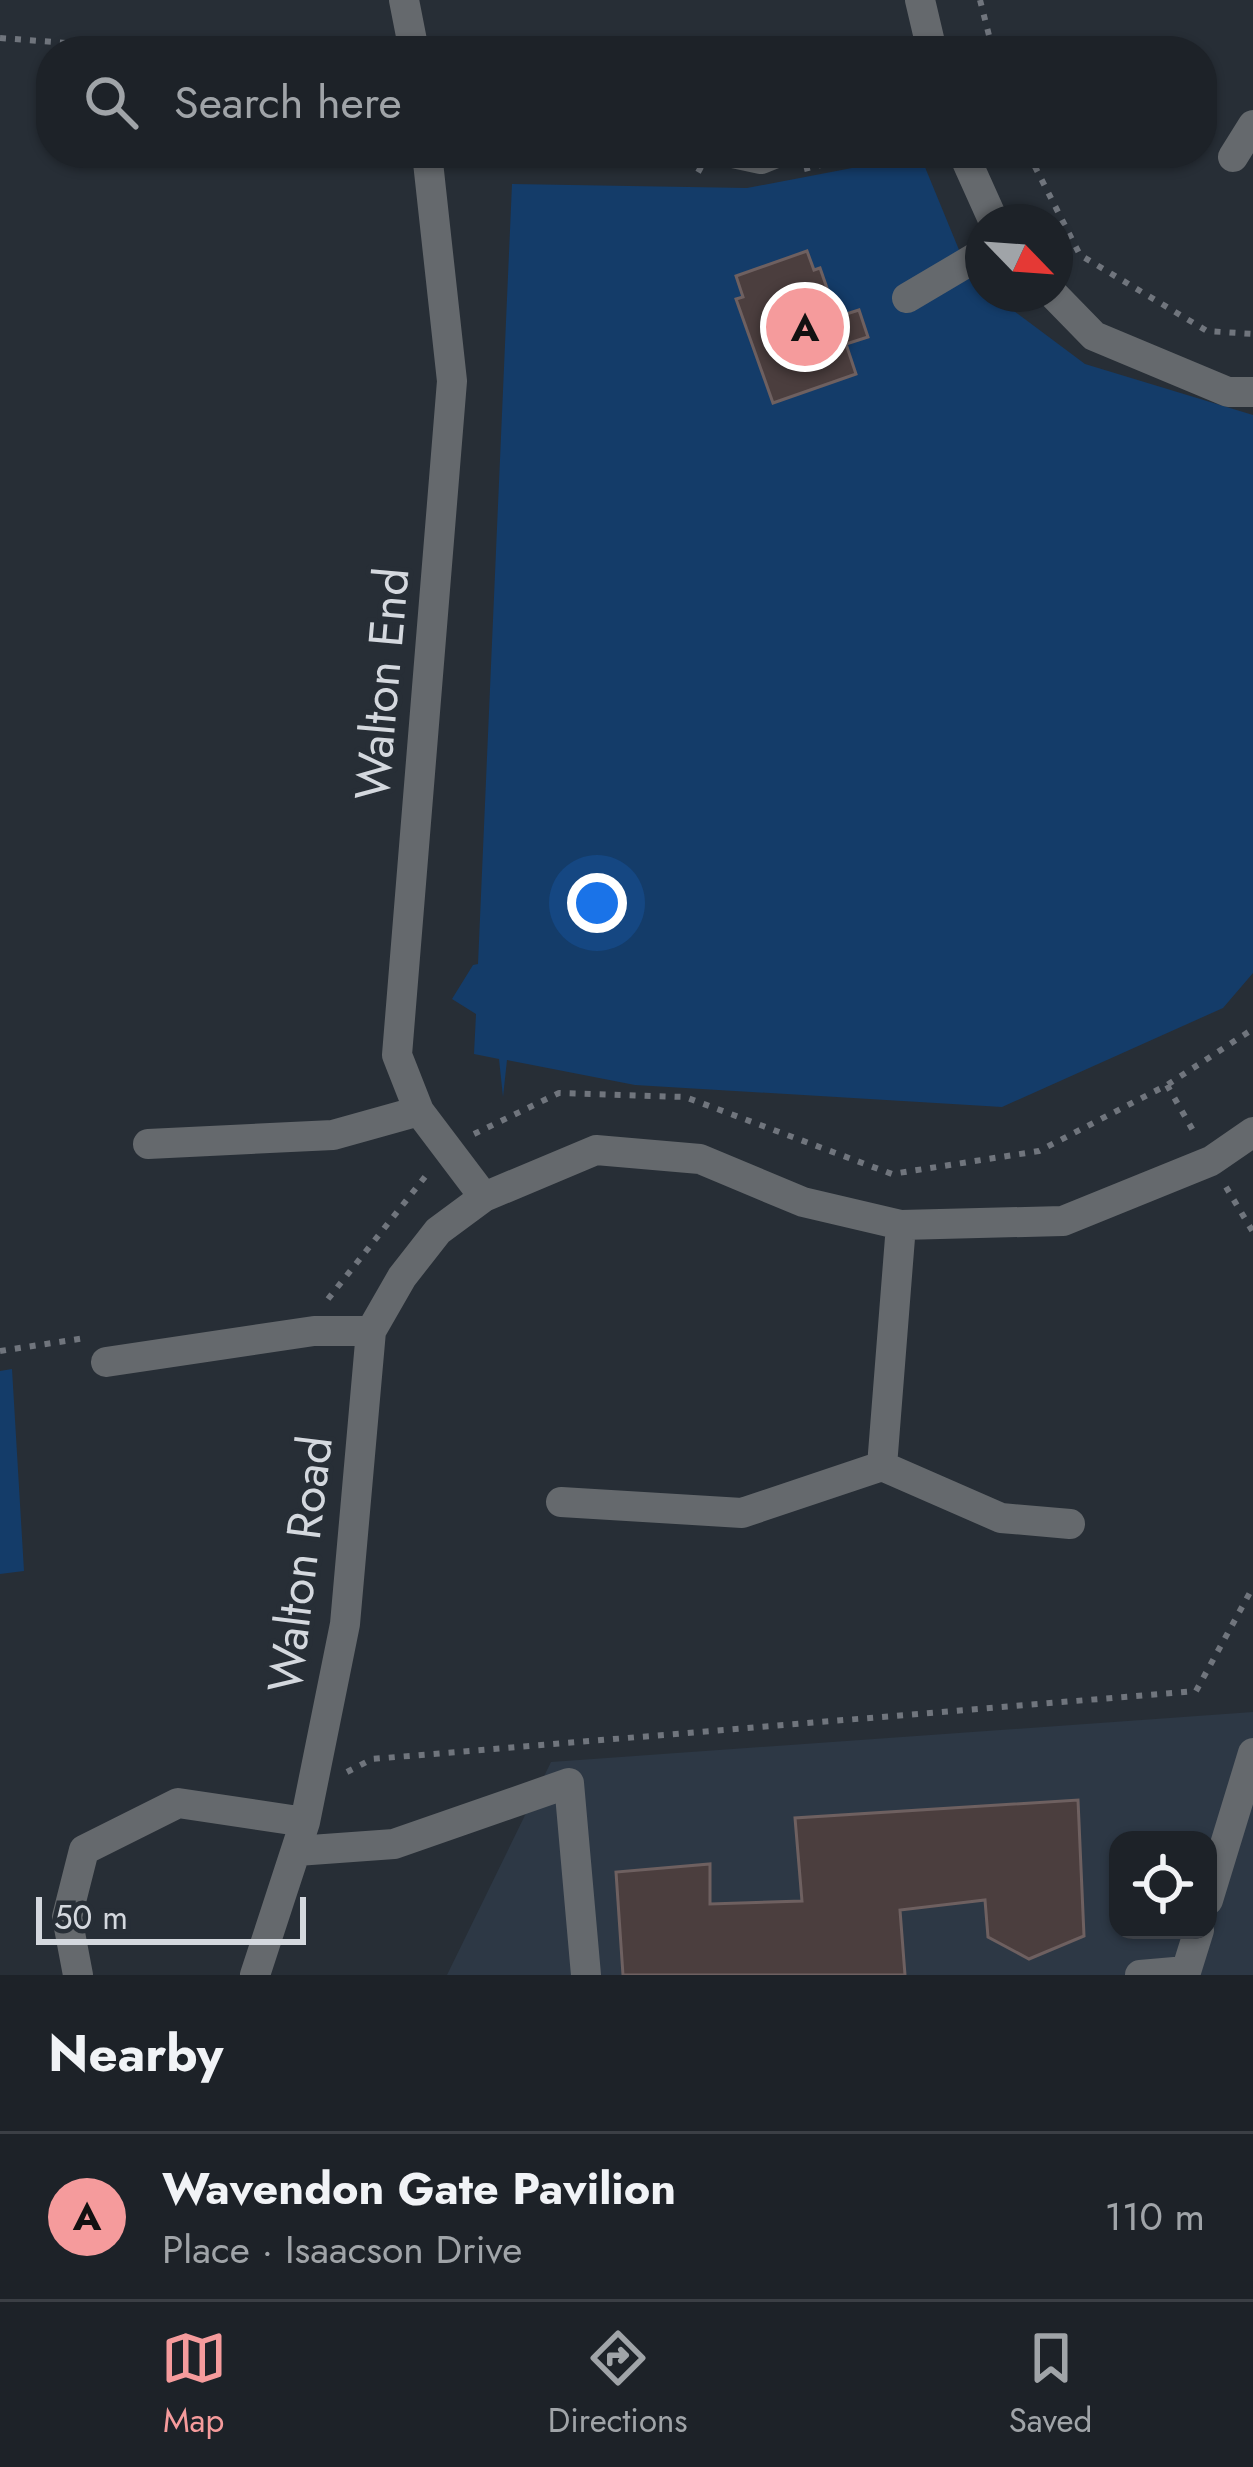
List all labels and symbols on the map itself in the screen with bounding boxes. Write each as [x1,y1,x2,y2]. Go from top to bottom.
north arrow [965,204,1073,312]
pin: A [766,282,844,372]
street label: Walton End [337,565,427,803]
your location [567,873,627,933]
street label: Walton Road [250,1432,350,1696]
scale bar [36,1891,306,1944]

